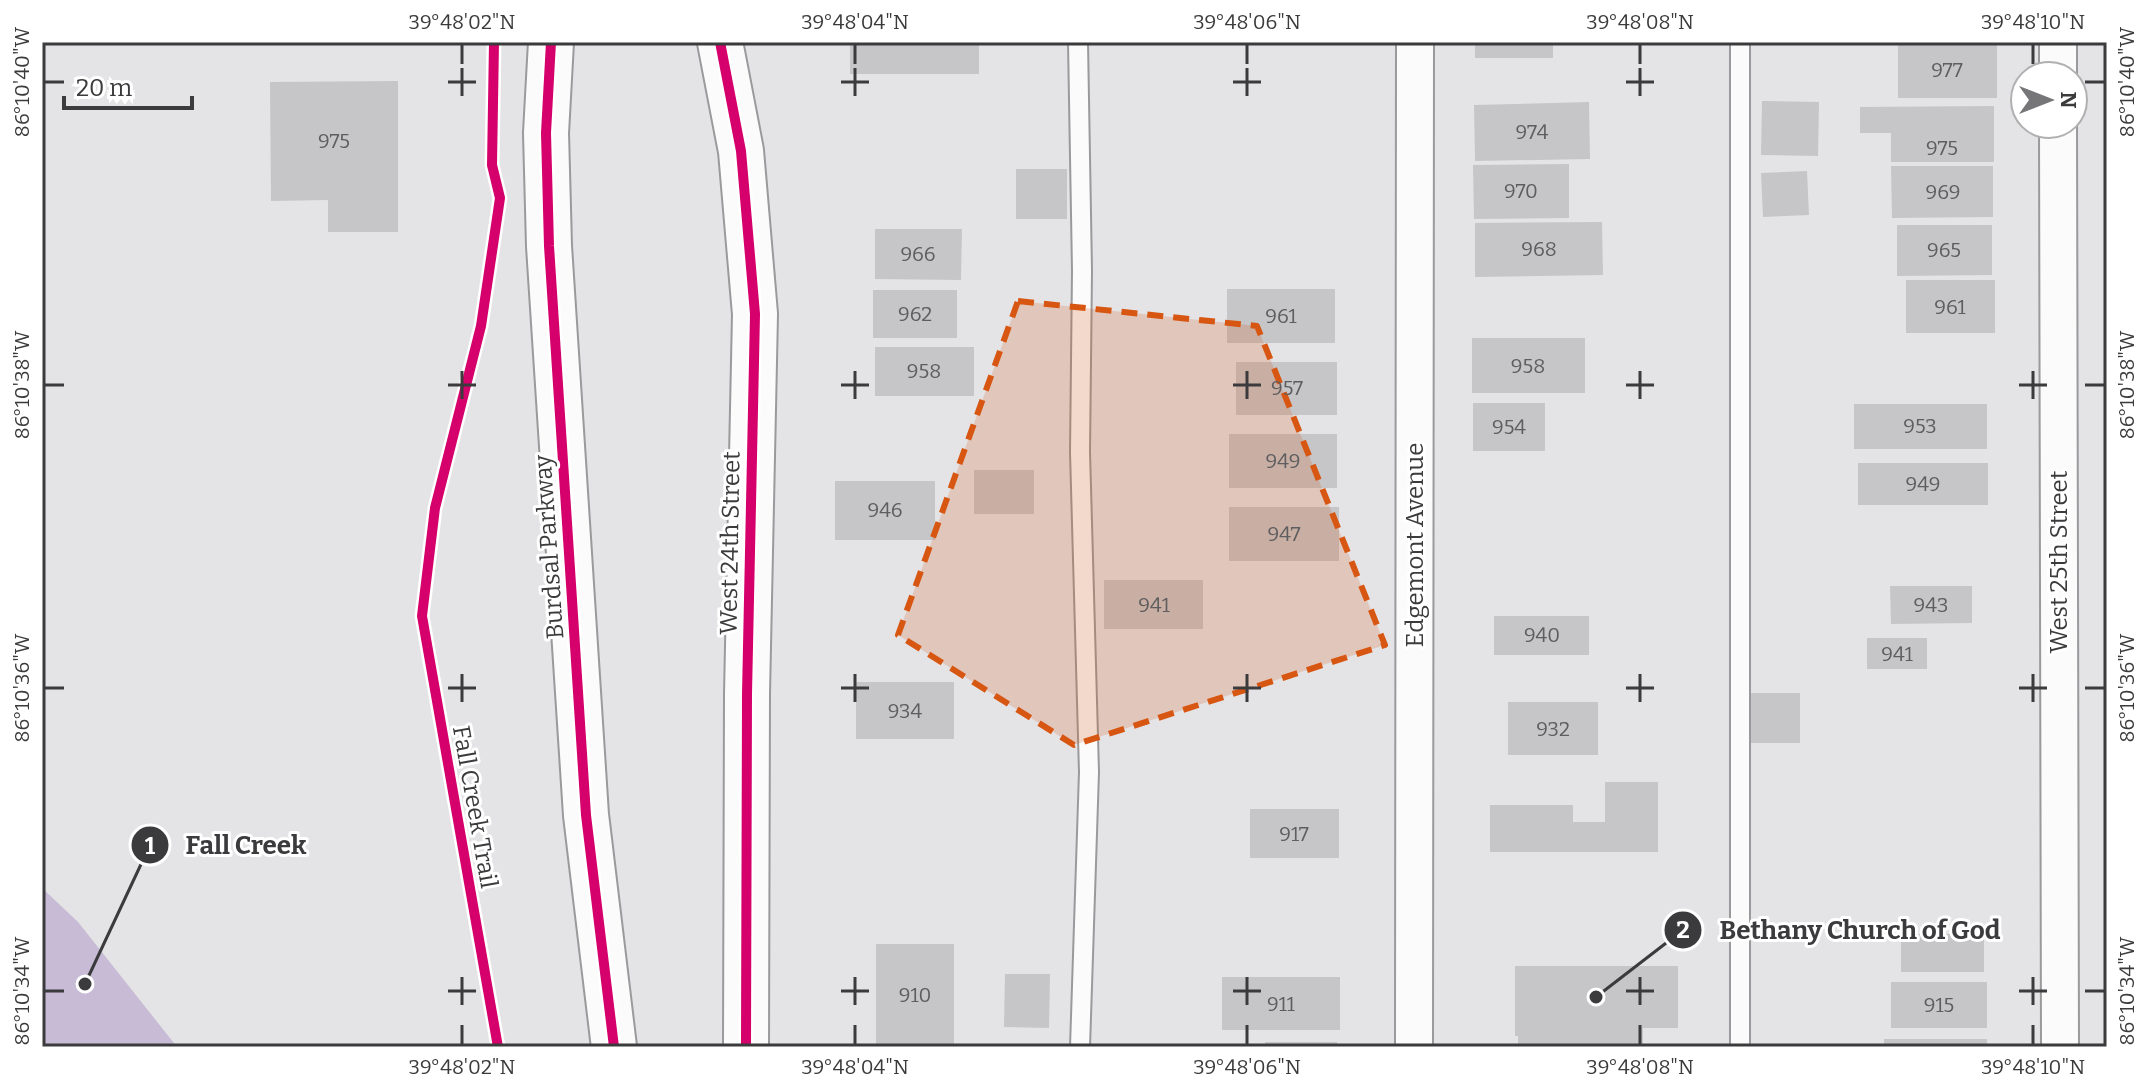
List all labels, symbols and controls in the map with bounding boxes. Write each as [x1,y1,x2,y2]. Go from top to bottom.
text: 39°48'02"N [409,10,516,34]
text: 39°48'04"N [801,10,909,34]
text: 39°48'06"N [1193,10,1301,34]
text: 39°48'08"N [1586,10,1694,34]
text: 39°48'10"N [1981,10,2085,34]
text: 86°10'40"W [10,26,34,137]
text: 86°10'40"W [2115,26,2139,137]
house number: 977 [1931,58,1963,82]
scale bar [64,60,192,110]
north arrow [2009,60,2089,140]
text: 20 m [76,74,132,102]
text: N [2055,92,2082,109]
house number: 974 [1516,120,1549,144]
house number: 975 [318,129,350,153]
house number: 975 [1926,136,1958,160]
house number: 970 [1504,179,1538,203]
house number: 969 [1925,180,1961,204]
house number: 968 [1521,237,1557,261]
house number: 965 [1927,238,1961,262]
house number: 966 [900,242,936,266]
house number: 961 [1934,295,1966,319]
house number: 962 [898,302,932,326]
house number: 961 [1265,304,1297,328]
text: 86°10'38"W [10,330,34,439]
text: 86°10'38"W [2115,330,2139,439]
house number: 958 [1511,354,1545,378]
house number: 958 [907,359,941,383]
house number: 957 [1271,376,1303,400]
house number: 953 [1903,414,1937,438]
house number: 954 [1492,415,1526,439]
street label: Edgemont Avenue [1401,443,1429,647]
house number: 949 [1265,449,1301,473]
street label: West 24th Street [714,451,746,635]
street label: Burdsal Parkway [529,454,569,640]
street label: West 25th Street [2045,470,2073,653]
house number: 949 [1905,472,1941,496]
house number: 946 [867,498,903,522]
house number: 947 [1267,522,1301,546]
house number: 941 [1138,593,1170,617]
house number: 943 [1914,593,1948,617]
house number: 940 [1524,623,1560,647]
text: 86°10'36"W [10,633,34,742]
text: 86°10'36"W [2115,633,2139,742]
house number: 941 [1881,642,1913,666]
house number: 934 [888,699,923,723]
house number: 932 [1536,717,1570,741]
street label: Fall Creek Trail [447,724,503,891]
callout: Fall Creek [130,820,323,870]
house number: 917 [1279,822,1309,846]
text: Fall Creek [186,830,307,861]
text: 1 [145,832,156,860]
callout: Bethany Church of God [1663,905,2016,955]
text: Bethany Church of God [1719,915,2001,946]
text: 2 [1676,916,1690,944]
text: 86°10'34"W [10,936,34,1045]
text: 86°10'34"W [2115,936,2139,1045]
house number: 910 [899,983,931,1007]
house number: 911 [1267,992,1295,1016]
house number: 915 [1924,993,1954,1017]
text: 39°48'02"N [409,1055,516,1079]
text: 39°48'04"N [801,1055,909,1079]
text: 39°48'06"N [1193,1055,1301,1079]
text: 39°48'08"N [1586,1055,1694,1079]
text: 39°48'10"N [1981,1055,2085,1079]

